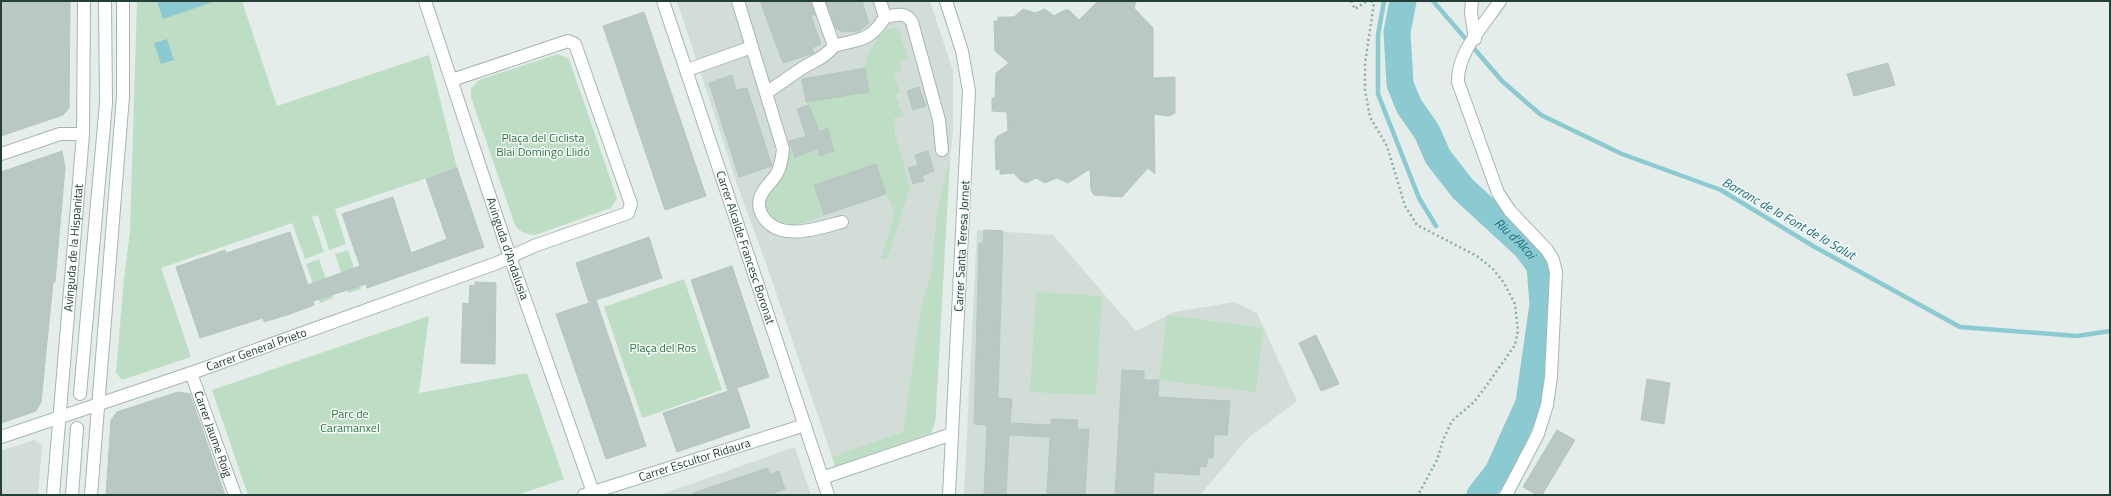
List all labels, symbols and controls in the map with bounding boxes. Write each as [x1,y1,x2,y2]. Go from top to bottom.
park label: Plaça del Ciclista Blai Domingo Llidó [496,128,590,161]
street label: Carrer Alcalde Francesc Boronat [711,168,781,327]
water label: Barranc de la Font de la Salut [1719,172,1861,265]
street label: Carrer Santa Teresa Jornet [949,179,974,312]
street label: Avinguda de la Hispanitat [58,182,88,312]
street label: Avinguda d'Andalusia [482,195,534,302]
water label: Riu d'Alcoi [1490,213,1542,264]
street label: Carrer General Prieto [203,322,309,376]
park label: Plaça del Ros [630,338,697,357]
street label: Carrer Jaume Roig [189,388,238,480]
park label: Parc de Caramanxel [320,404,380,437]
street label: Carrer Escultor Ridaura [636,433,753,486]

